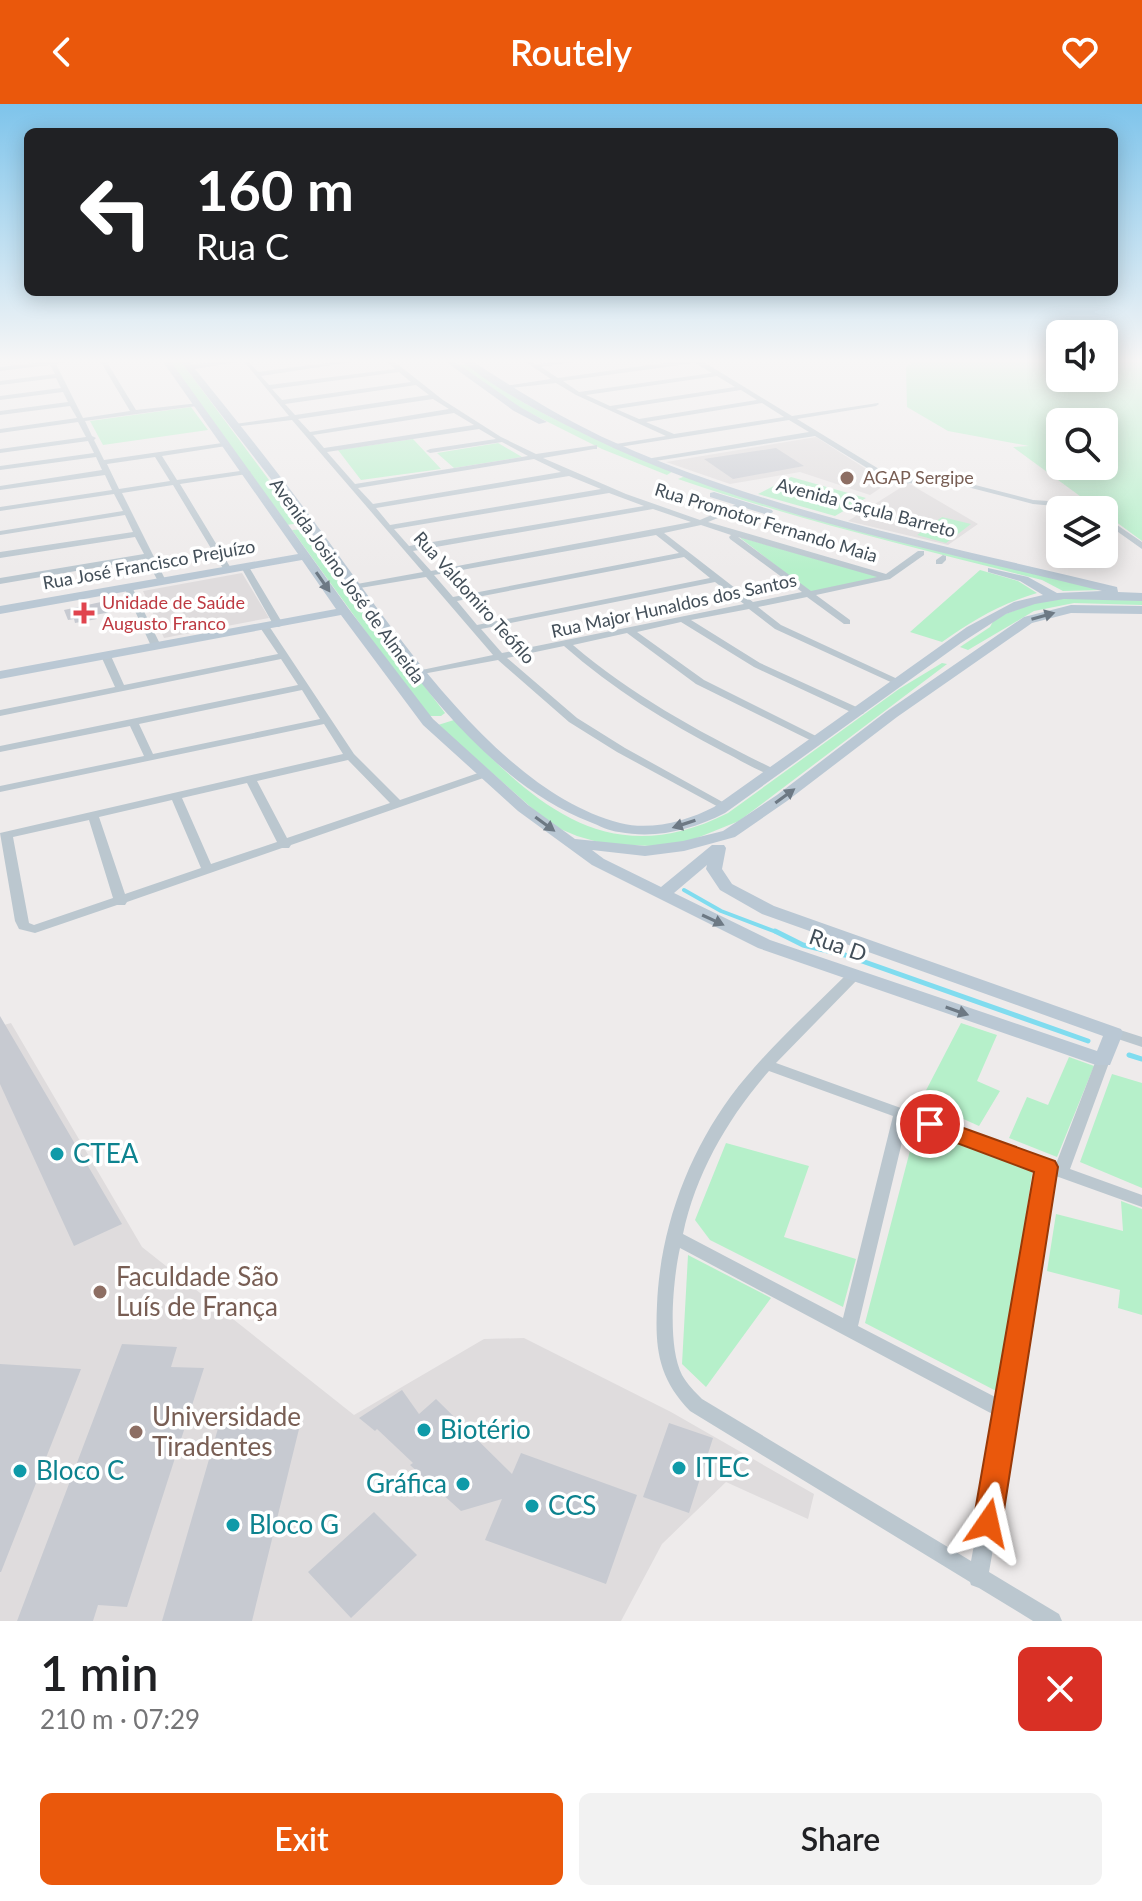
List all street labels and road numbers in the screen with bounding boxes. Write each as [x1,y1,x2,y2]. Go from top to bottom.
street label: Avenida Josino José de Almeida [266,473,430,687]
street label: Avenida Caçula Barreto [774,473,958,542]
street label: Rua Promotor Fernando Maia [652,478,880,566]
street label: Rua Valdomiro Teófilo [410,527,540,668]
street label: Rua José Francisco Prejuízo [41,534,257,594]
street label: Rua Major Hunaldos dos Santos [549,568,799,642]
street label: Rua D [806,922,870,967]

